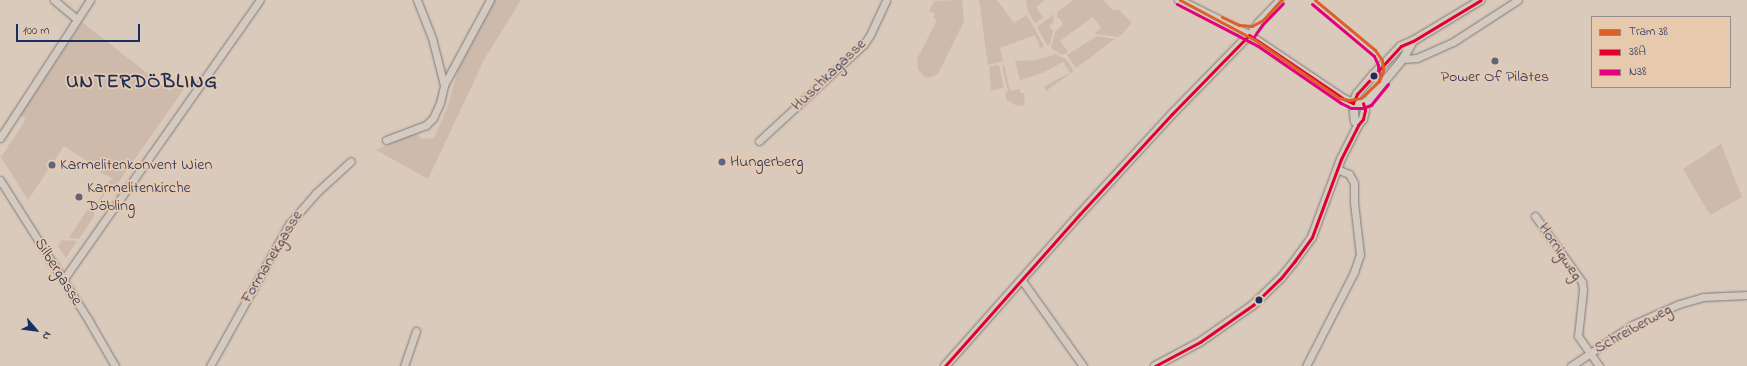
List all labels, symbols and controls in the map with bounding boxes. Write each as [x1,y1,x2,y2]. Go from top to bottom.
scale bar [18,16,142,42]
legend [1591,16,1731,88]
text: 100 m [23,22,50,40]
text: Tram 38 [1629,23,1668,41]
street label: Huschkagasse [788,35,870,115]
text: 38A [1629,43,1646,61]
marker: Power Of Pilates [1490,56,1500,66]
text: N38 [1629,63,1647,81]
place label: Power Of Pilates [1441,67,1549,87]
district label: UNTERDÖBLING [66,70,218,94]
unlabelled marker [1369,71,1379,81]
place label: Hungerberg [730,152,803,172]
place label: Karmelitenkonvent Wien [60,155,212,175]
marker: Hungerberg [717,157,727,167]
marker: Karmelitenkonvent Wien [47,160,57,170]
place label: Karmelitenkirche Döbling [87,178,191,216]
marker: Karmelitenkirche Döbling [74,192,84,202]
street label: Formanekgasse [237,207,307,307]
street label: Hornigweg [1534,220,1586,284]
street label: Silbergasse [30,235,86,309]
unlabelled marker [1254,295,1264,305]
street label: Schreiberweg [1591,300,1675,358]
north arrow [16,310,56,350]
text: N [38,329,55,343]

